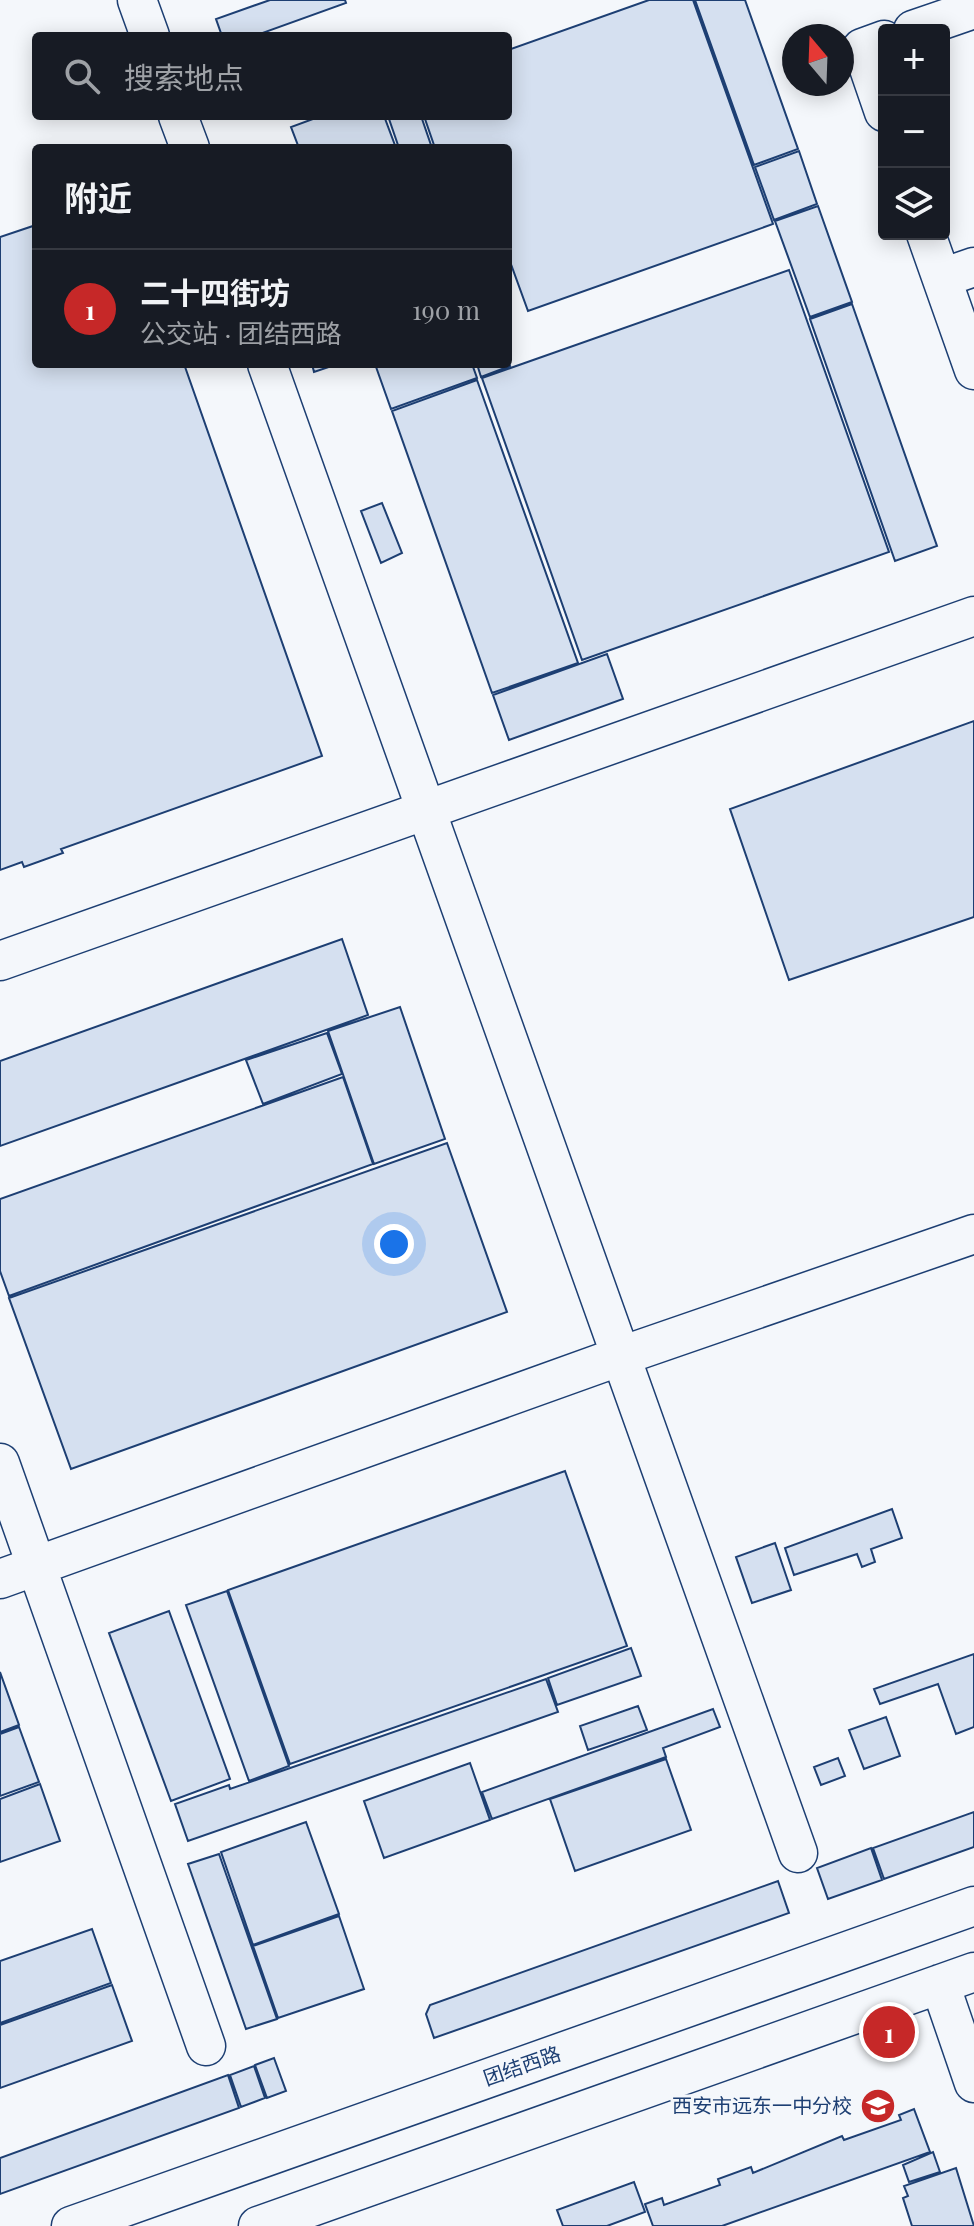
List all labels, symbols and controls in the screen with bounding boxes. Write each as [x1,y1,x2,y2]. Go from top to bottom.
north arrow [782,24,854,96]
map controls [878,24,950,240]
button: + [878,24,950,96]
search box [32,32,512,120]
icon: search [60,54,104,98]
text: 搜索地点 [124,57,244,97]
button: − [878,96,950,168]
button: layers [878,168,950,240]
text: 附近 [64,174,132,220]
text: 二十四街坊 [140,272,290,312]
text: 1 [85,292,95,327]
text: 190 m [412,292,480,327]
text: 公交站 · 团结西路 [140,315,342,350]
your location [374,1224,414,1264]
pin: 1 [863,2002,915,2062]
street label: 团结西路 [479,2039,564,2090]
school or university icon: 西安市远东一中分校 [859,2087,897,2125]
place label: 西安市远东一中分校 [672,2091,852,2118]

